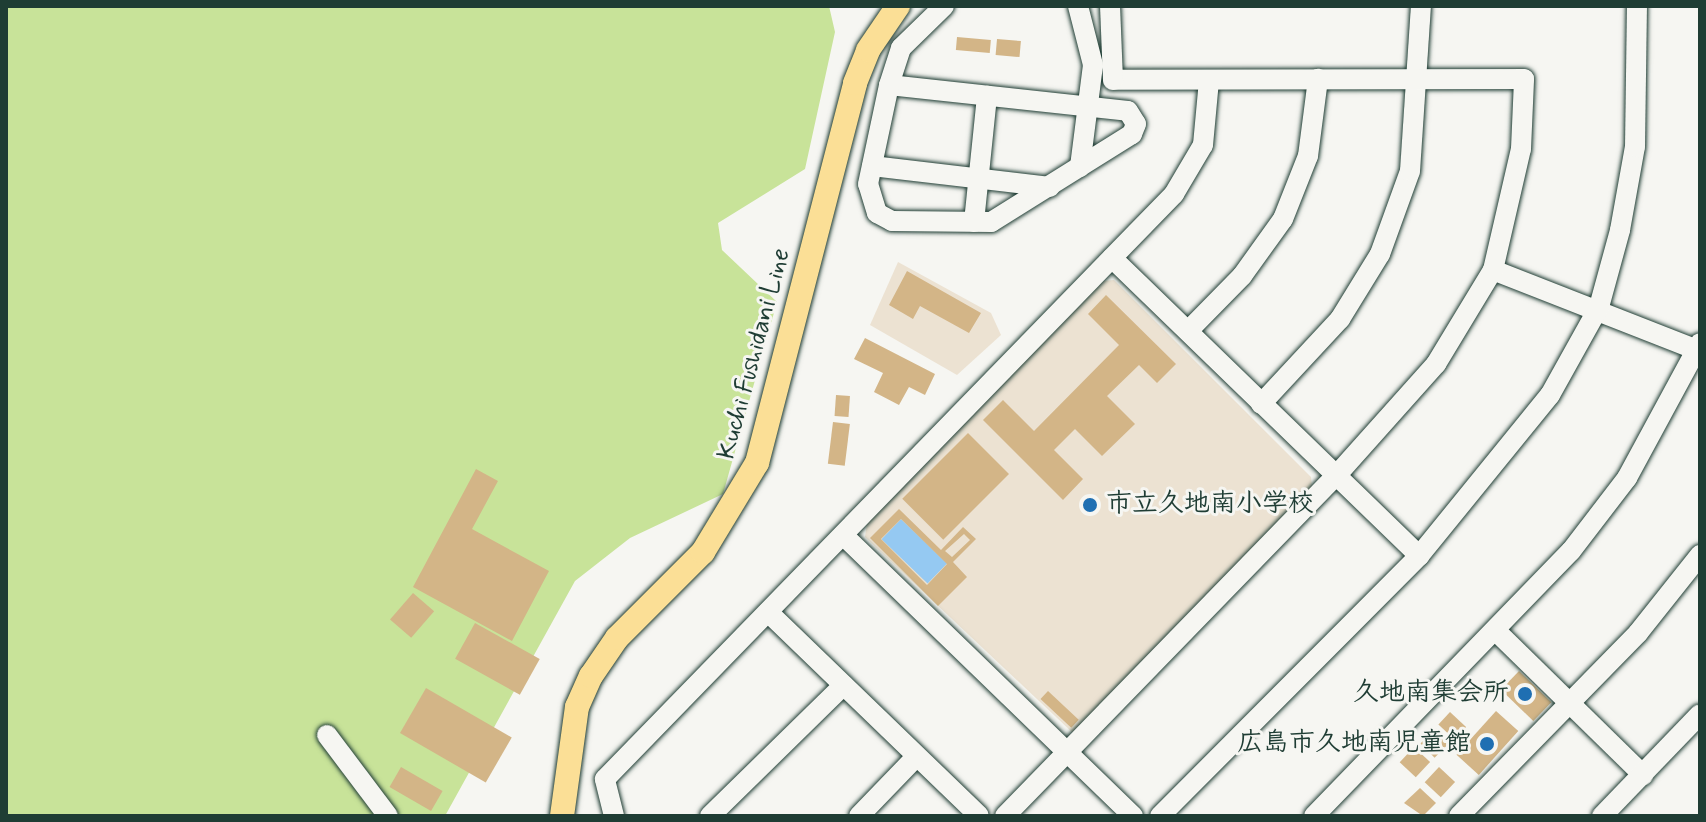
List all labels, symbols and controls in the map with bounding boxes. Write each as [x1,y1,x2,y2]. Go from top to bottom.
street label: Kuchi Fushidani Line [711,243,799,465]
place label: 市立久地南小学校 [1106,489,1314,521]
marker: 市立久地南小学校 [1081,496,1099,514]
place label: 久地南集会所 [1353,678,1509,710]
marker: 久地南集会所 [1516,685,1534,703]
place label: 広島市久地南児童館 [1237,728,1471,760]
marker: 広島市久地南児童館 [1478,735,1496,753]

